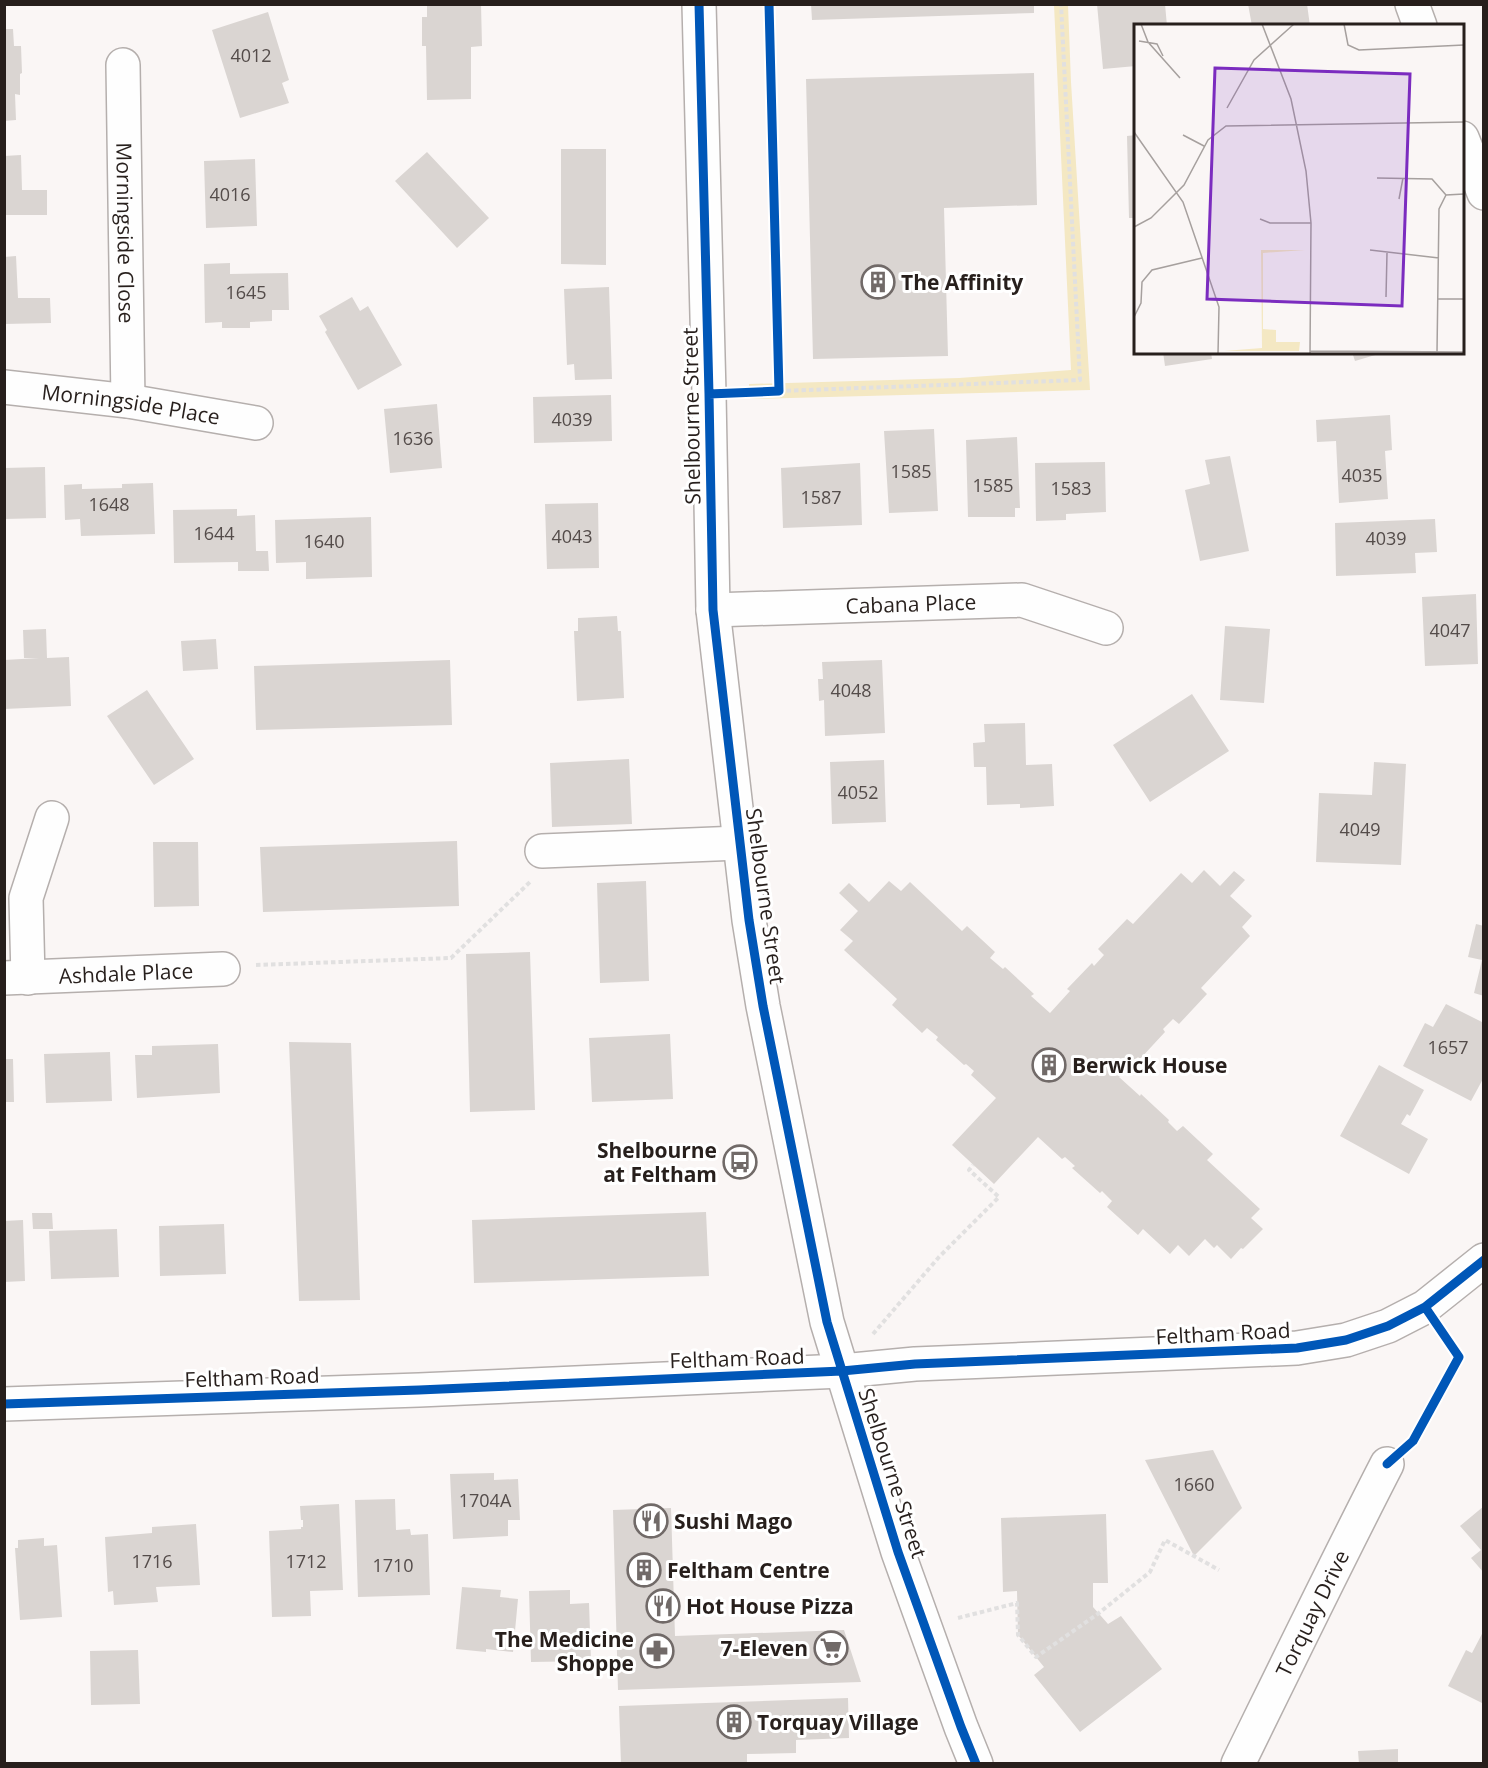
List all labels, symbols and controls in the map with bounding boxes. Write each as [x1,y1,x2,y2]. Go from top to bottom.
inset map [1134,24,1464,354]
house number: 4012 [230,43,272,67]
street label: Morningside Close [110,142,141,324]
house number: 4016 [209,182,251,206]
building icon: The Affinity [860,264,896,300]
place label: The Affinity [901,268,1023,296]
house number: 1645 [225,280,267,304]
street label: Shelbourne Street [675,327,707,505]
street label: Morningside Place [40,377,222,431]
house number: 4039 [551,407,593,431]
house number: 1636 [392,426,434,450]
house number: 1585 [890,459,932,483]
house number: 4035 [1341,463,1383,487]
house number: 1585 [972,473,1014,497]
house number: 1583 [1050,476,1092,500]
house number: 1587 [800,485,842,509]
house number: 1648 [88,492,130,516]
house number: 1644 [193,521,235,545]
house number: 4043 [551,524,593,548]
house number: 4039 [1365,526,1407,550]
house number: 1640 [303,529,345,553]
street label: Cabana Place [845,587,977,620]
house number: 4047 [1429,618,1471,642]
house number: 4048 [830,678,872,702]
house number: 4052 [837,780,879,804]
street label: Shelbourne Street [740,806,792,986]
house number: 4049 [1339,817,1381,841]
street label: Ashdale Place [58,956,194,990]
house number: 1657 [1427,1035,1469,1059]
building icon: Berwick House [1031,1047,1067,1083]
place label: Berwick House [1072,1051,1227,1079]
place label: Shelbourne at Feltham [597,1136,717,1188]
bus stop icon: Shelbourne at Feltham [722,1144,758,1180]
street label: Feltham Road [1155,1315,1291,1351]
street label: Feltham Road [669,1342,805,1374]
street label: Feltham Road [184,1361,320,1393]
street label: Shelbourne Street [852,1384,934,1562]
house number: 1660 [1173,1472,1215,1496]
house number: 1704A [459,1488,512,1512]
restaurant icon: Sushi Mago [633,1503,669,1539]
place label: Sushi Mago [674,1507,793,1535]
street label: Torquay Drive [1269,1545,1355,1681]
house number: 1716 [131,1549,173,1573]
house number: 1712 [285,1549,327,1573]
building icon: Feltham Centre [626,1552,662,1588]
house number: 1710 [372,1553,414,1577]
place label: Feltham Centre [667,1556,830,1584]
restaurant icon: Hot House Pizza [645,1588,681,1624]
place label: Hot House Pizza [686,1592,854,1620]
place label: The Medicine Shoppe [495,1625,634,1677]
supermarket icon: 7-Eleven [813,1630,849,1666]
pharmacy icon: The Medicine Shoppe [639,1633,675,1669]
place label: 7-Eleven [721,1634,808,1662]
building icon: Torquay Village [716,1704,752,1740]
place label: Torquay Village [757,1708,919,1736]

